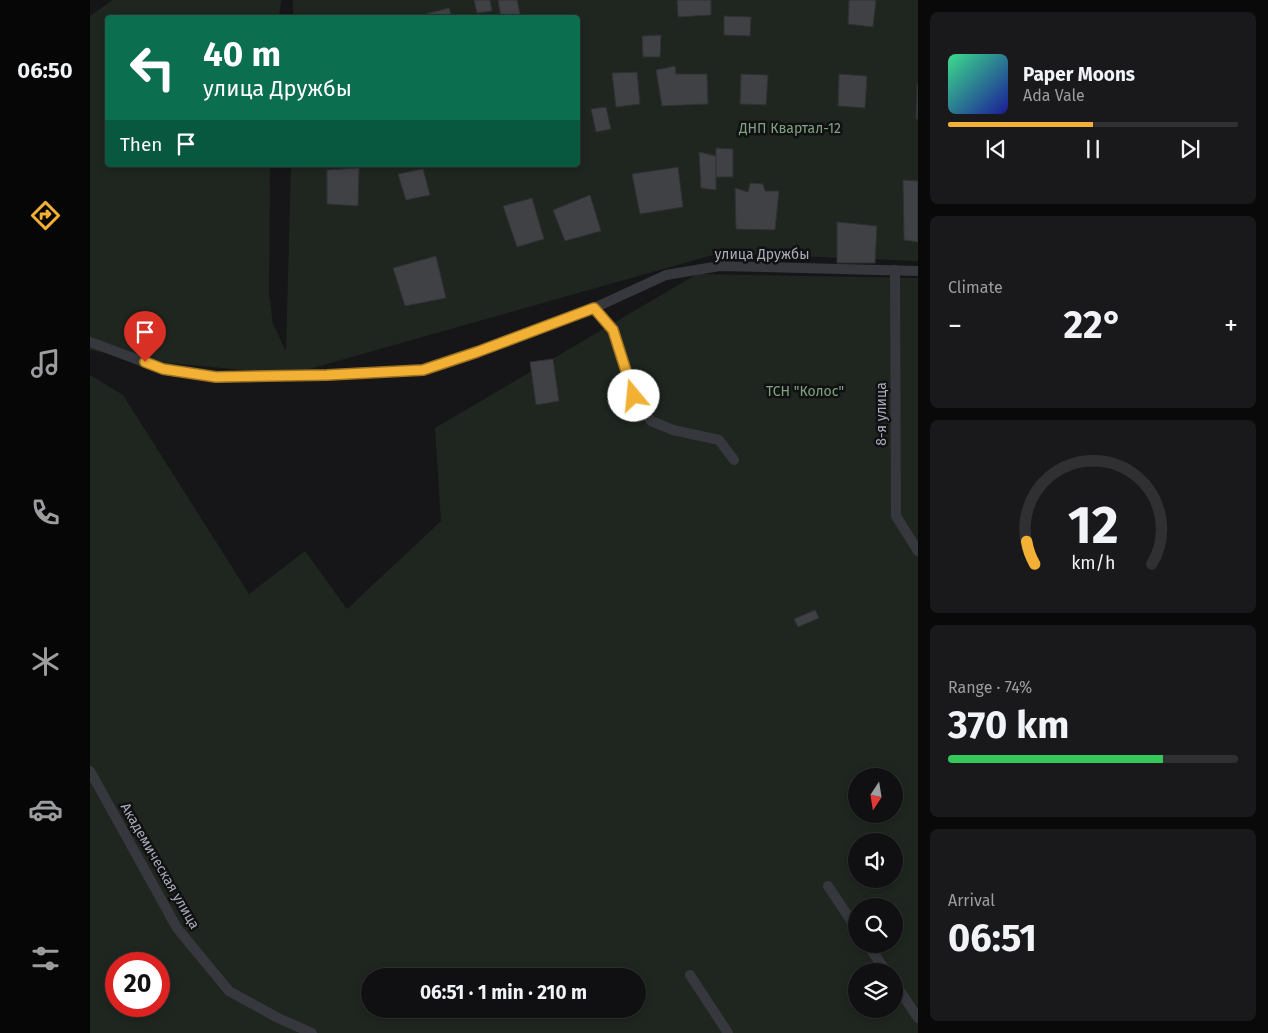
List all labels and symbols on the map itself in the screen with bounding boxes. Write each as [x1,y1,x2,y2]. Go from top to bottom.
park label: ДНП Квартал-12 [738,120,841,137]
street label: улица Дружбы [715,246,809,263]
pin [124,311,166,362]
position arrow [607,369,659,421]
street label: 8-я улица [873,382,890,446]
park label: ТСН "Колос" [766,383,844,400]
north arrow [848,768,902,822]
street label: Академическая улица [117,800,203,932]
speed limit sign: 20 [105,952,170,1017]

